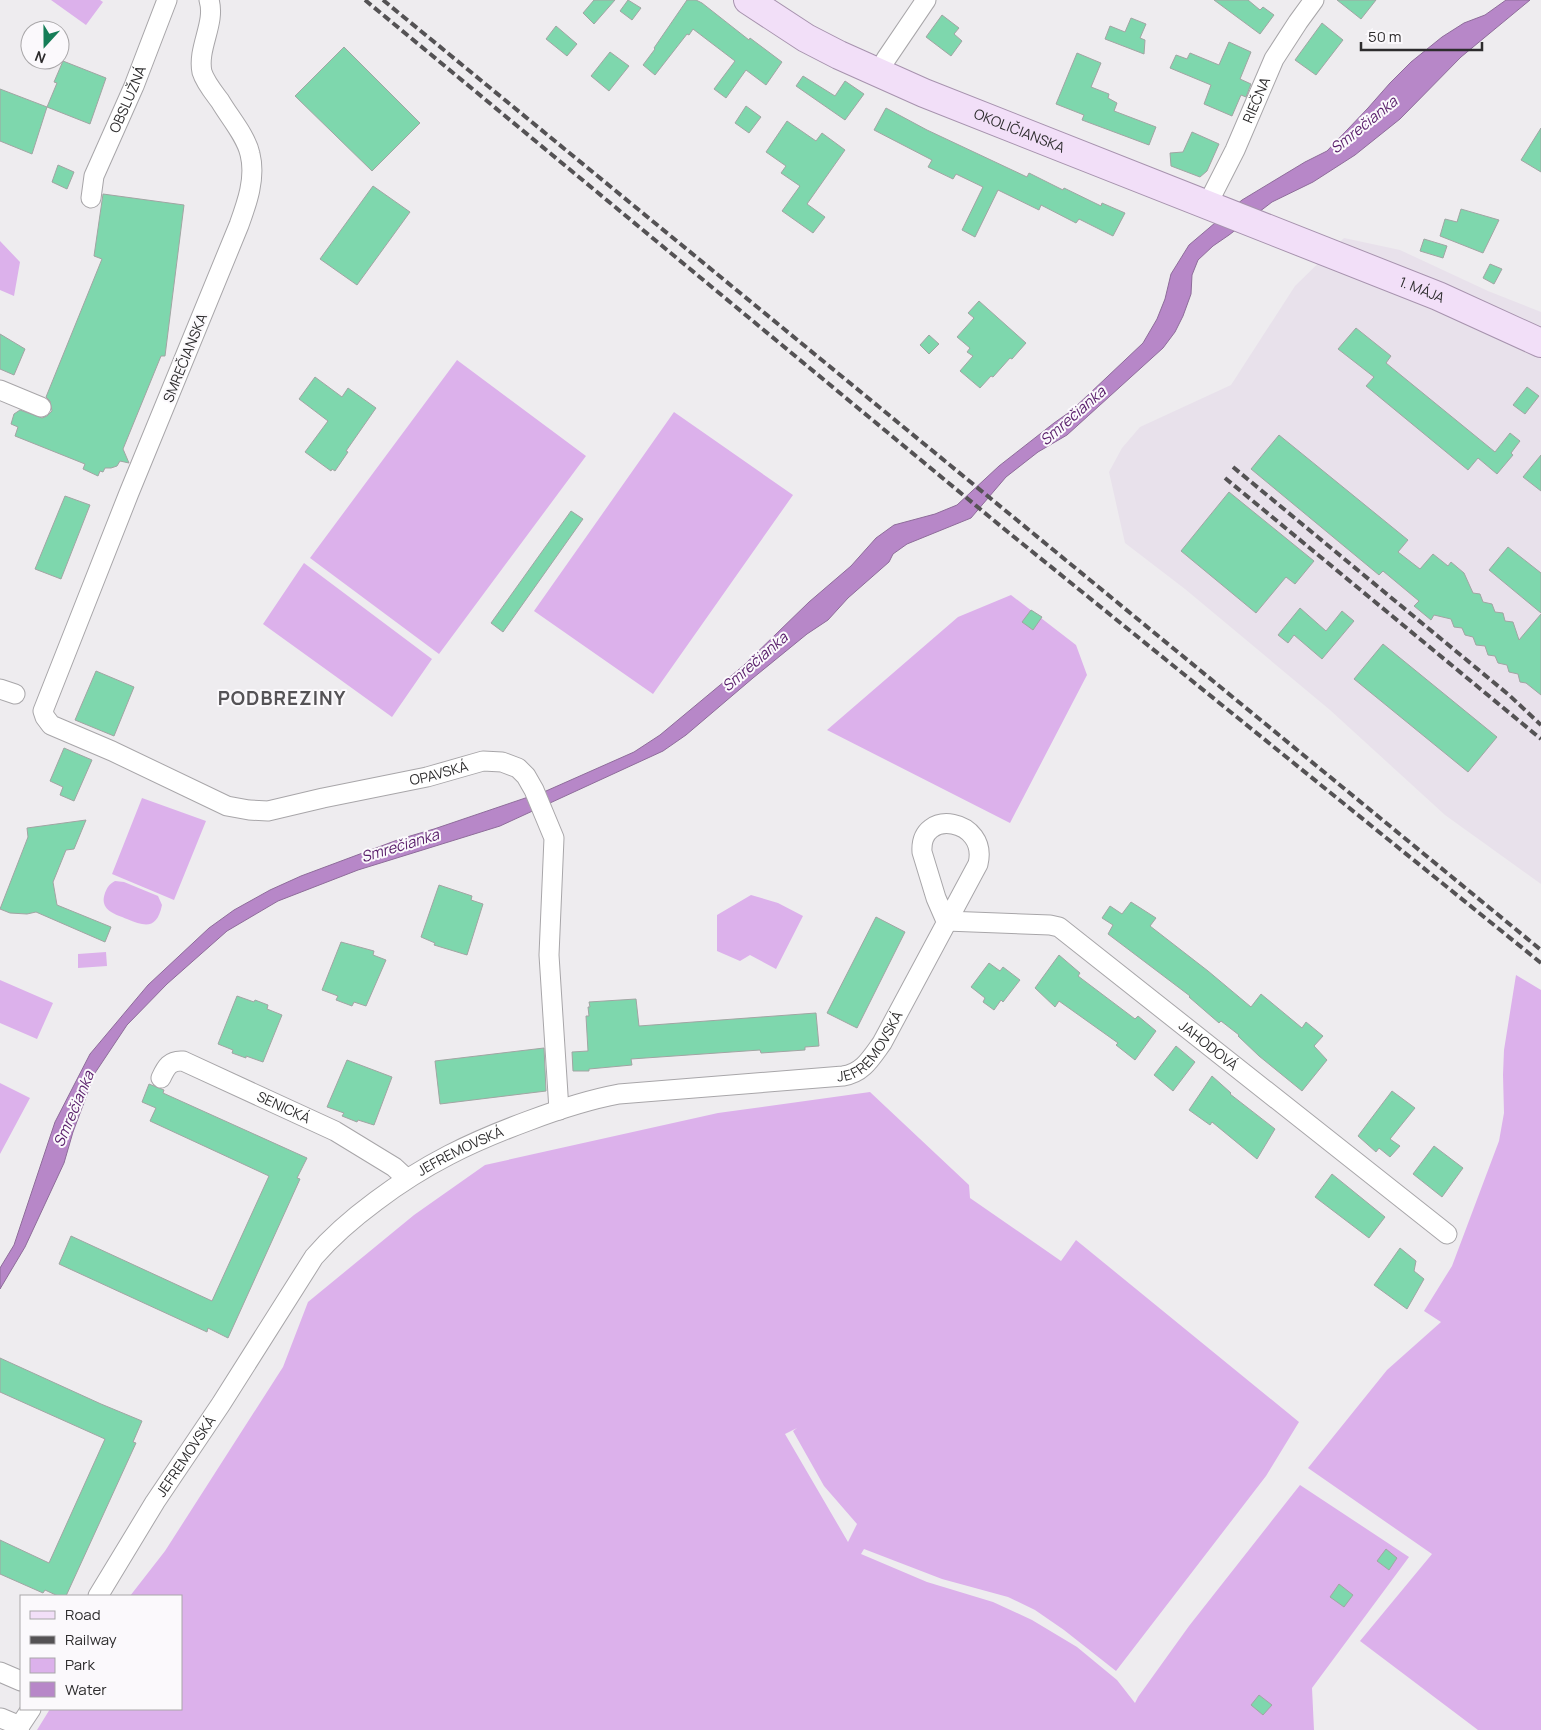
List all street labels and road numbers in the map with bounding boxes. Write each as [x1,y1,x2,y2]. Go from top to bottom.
street label: OBSLUŽNÁ [104,63,150,136]
street label: RIEČNA [1238,74,1274,126]
street label: OKOLIČIANSKA [971,104,1068,157]
street label: 1. MÁJA [1397,272,1448,307]
street label: SMREČIANSKA [158,310,211,405]
street label: OPAVSKÁ [408,756,470,789]
street label: JEFREMOVSKÁ [836,1007,907,1085]
street label: JAHODOVÁ [1175,1016,1242,1074]
street label: SENICKÁ [254,1086,314,1127]
street label: JEFREMOVSKÁ [413,1121,506,1180]
street label: JEFREMOVSKÁ [151,1412,220,1500]

